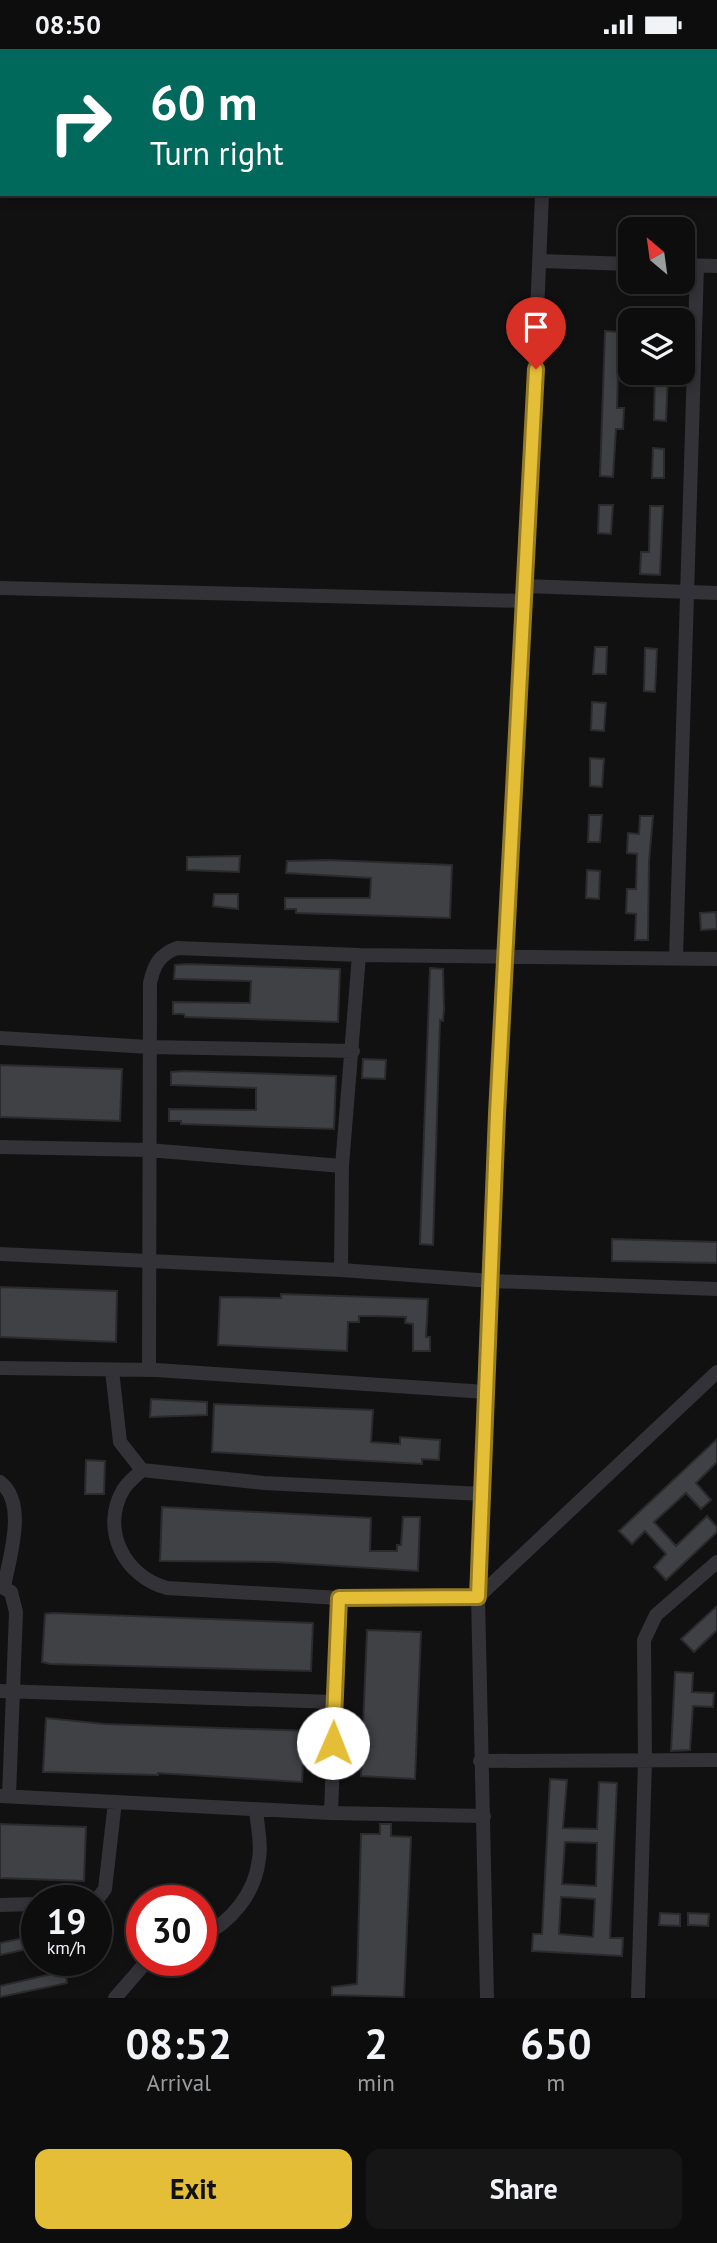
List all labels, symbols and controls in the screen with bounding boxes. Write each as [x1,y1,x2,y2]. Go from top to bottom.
text: 08:50 [35,8,101,41]
text: 60 m [150,70,257,134]
icon: right [35,77,126,168]
text: Turn right [150,132,284,174]
north arrow [618,217,695,294]
map controls [618,217,695,385]
pin [506,297,566,369]
icon: arrive [517,308,555,346]
button: layers [618,308,695,385]
position arrow [296,1706,370,1780]
speed limit sign: 30 [126,1885,217,1976]
text: 19 [47,1898,86,1944]
text: km/h [47,1936,86,1959]
text: 08:52 [125,2016,232,2071]
text: 2 [364,2016,388,2071]
text: 650 [520,2016,592,2071]
text: Arrival [146,2068,211,2097]
text: min [357,2068,395,2097]
text: m [547,2068,565,2097]
button: Exit [35,2149,352,2229]
button: Share [366,2149,682,2229]

